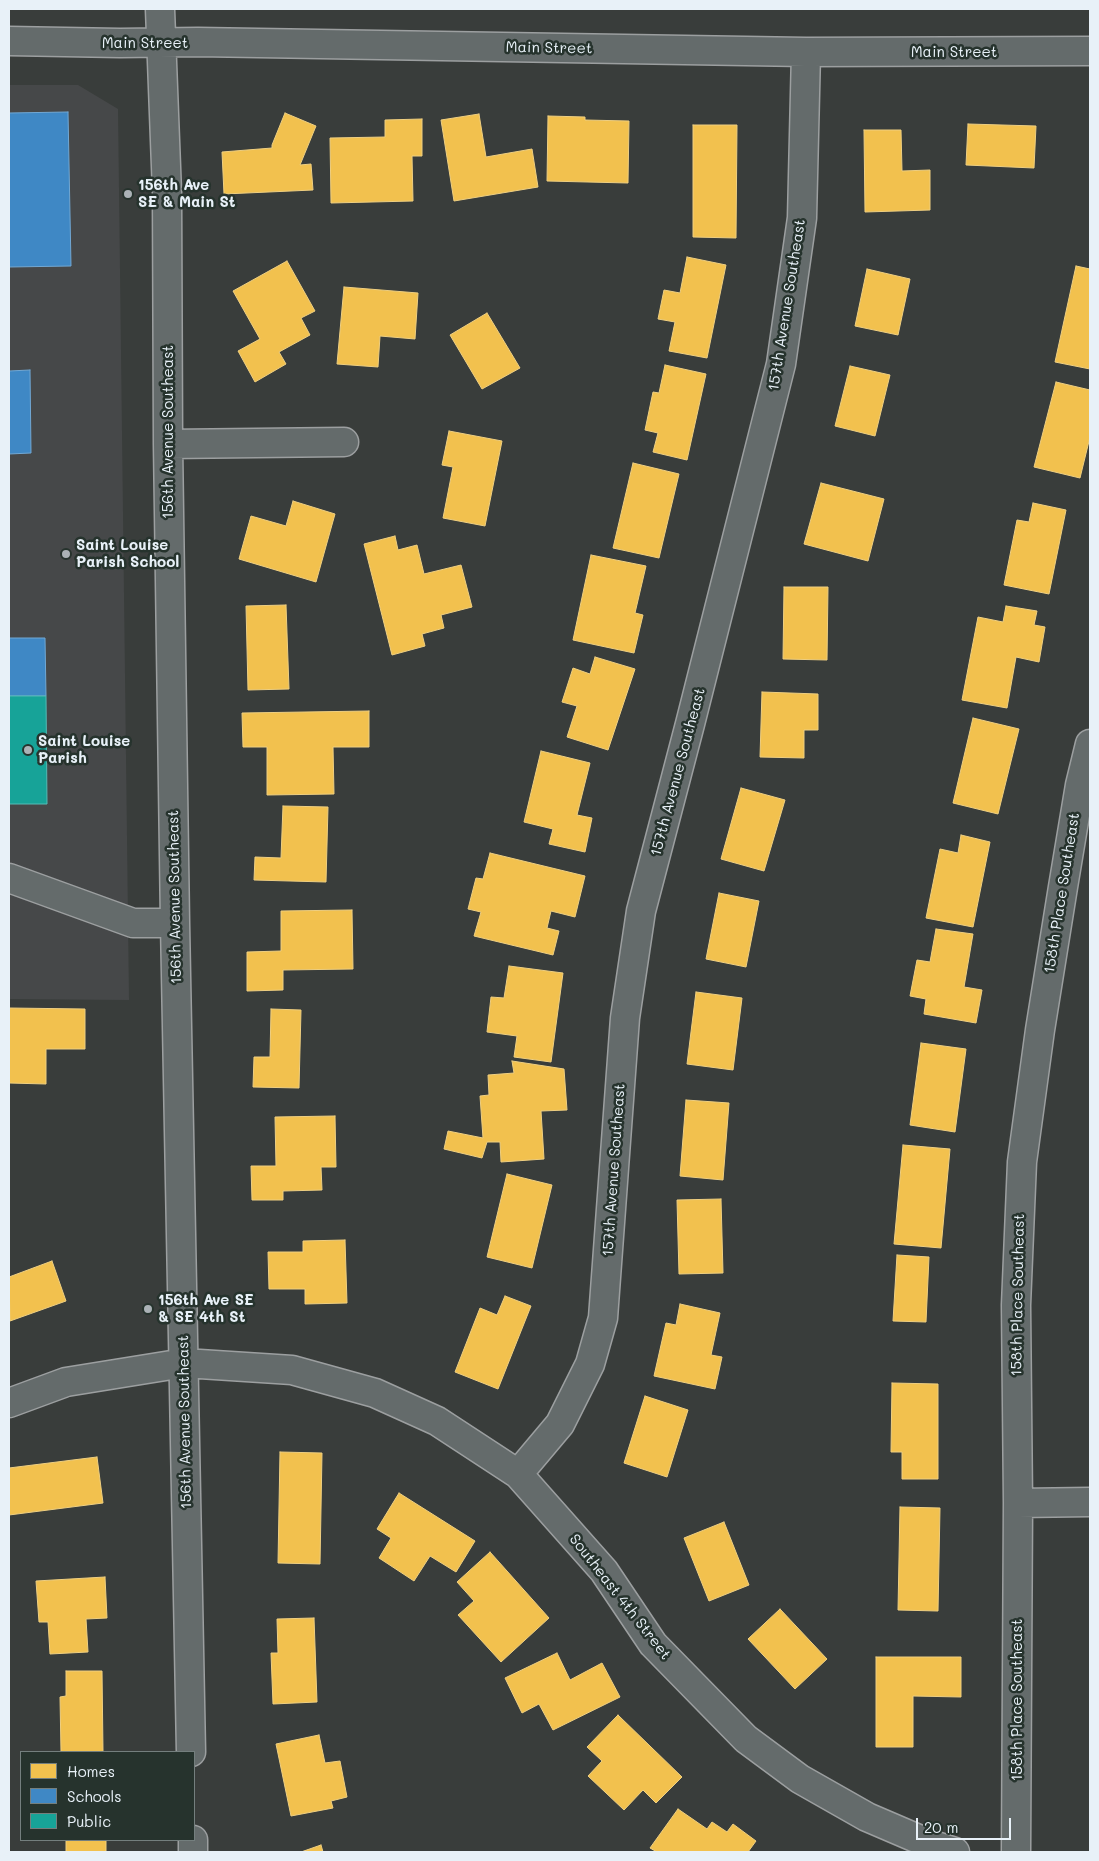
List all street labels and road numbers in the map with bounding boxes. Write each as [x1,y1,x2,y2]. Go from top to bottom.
street label: Main Street [102,34,188,52]
street label: Main Street [505,38,593,58]
street label: Main Street [911,43,997,61]
street label: 157th Avenue Southeast [765,218,809,392]
street label: 156th Avenue Southeast [159,345,177,519]
street label: 157th Avenue Southeast [647,686,709,858]
street label: 156th Avenue Southeast [164,810,186,984]
street label: 158th Place Southeast [1040,811,1084,975]
street label: 157th Avenue Southeast [599,1083,629,1257]
street label: 158th Place Southeast [1008,1214,1028,1376]
street label: 156th Avenue Southeast [174,1335,196,1509]
street label: Southeast 4th Street [565,1531,675,1663]
street label: 158th Place Southeast [1008,1619,1026,1781]

